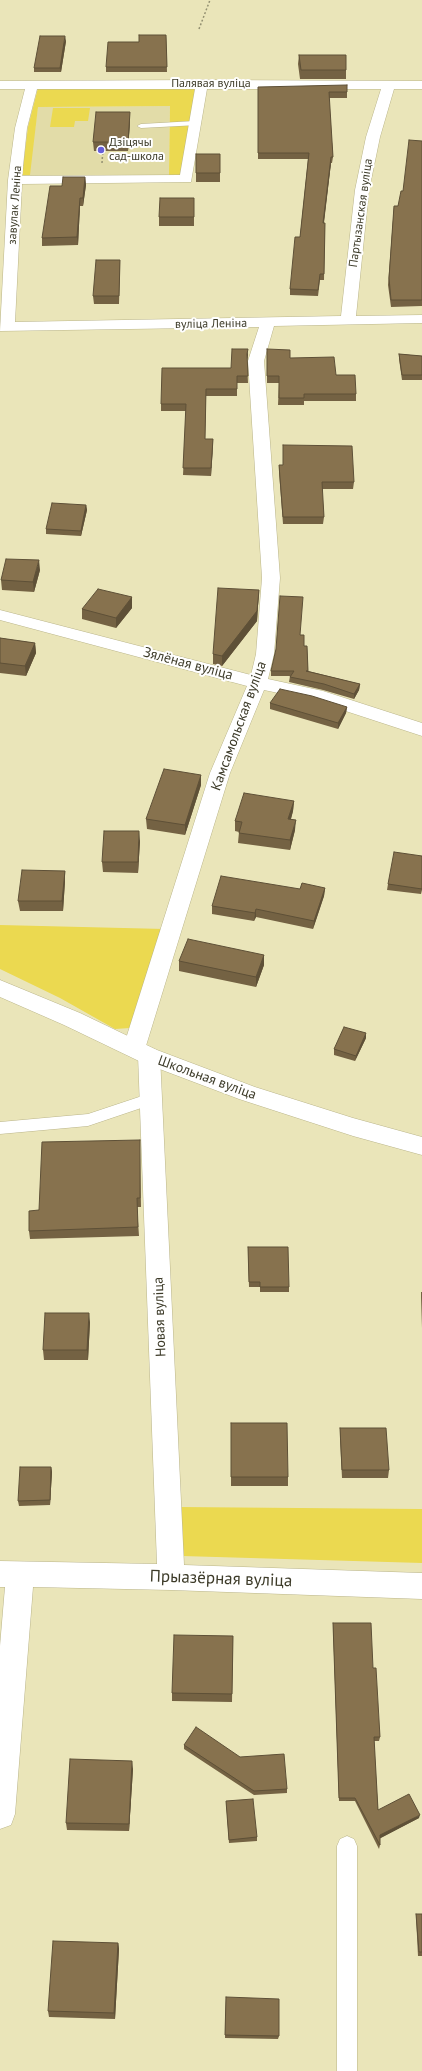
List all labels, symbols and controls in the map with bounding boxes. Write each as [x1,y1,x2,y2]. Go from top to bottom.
street label: Палявая вуліца [171,77,251,91]
place label: Дзіцячы сад-школа [109,136,164,164]
marker: Дзіцячы сад-школа [96,145,106,155]
street label: Партызанская вуліца [346,158,376,268]
street label: завулак Леніна [5,165,25,245]
street label: вуліца Леніна [175,316,247,332]
street label: Зялёная вуліца [141,644,235,684]
street label: Камсамольская вуліца [208,659,270,793]
street label: Школьная вуліца [156,1052,258,1104]
street label: Новая вуліца [150,1277,170,1357]
street label: Прыазёрная вуліца [149,1566,293,1592]

